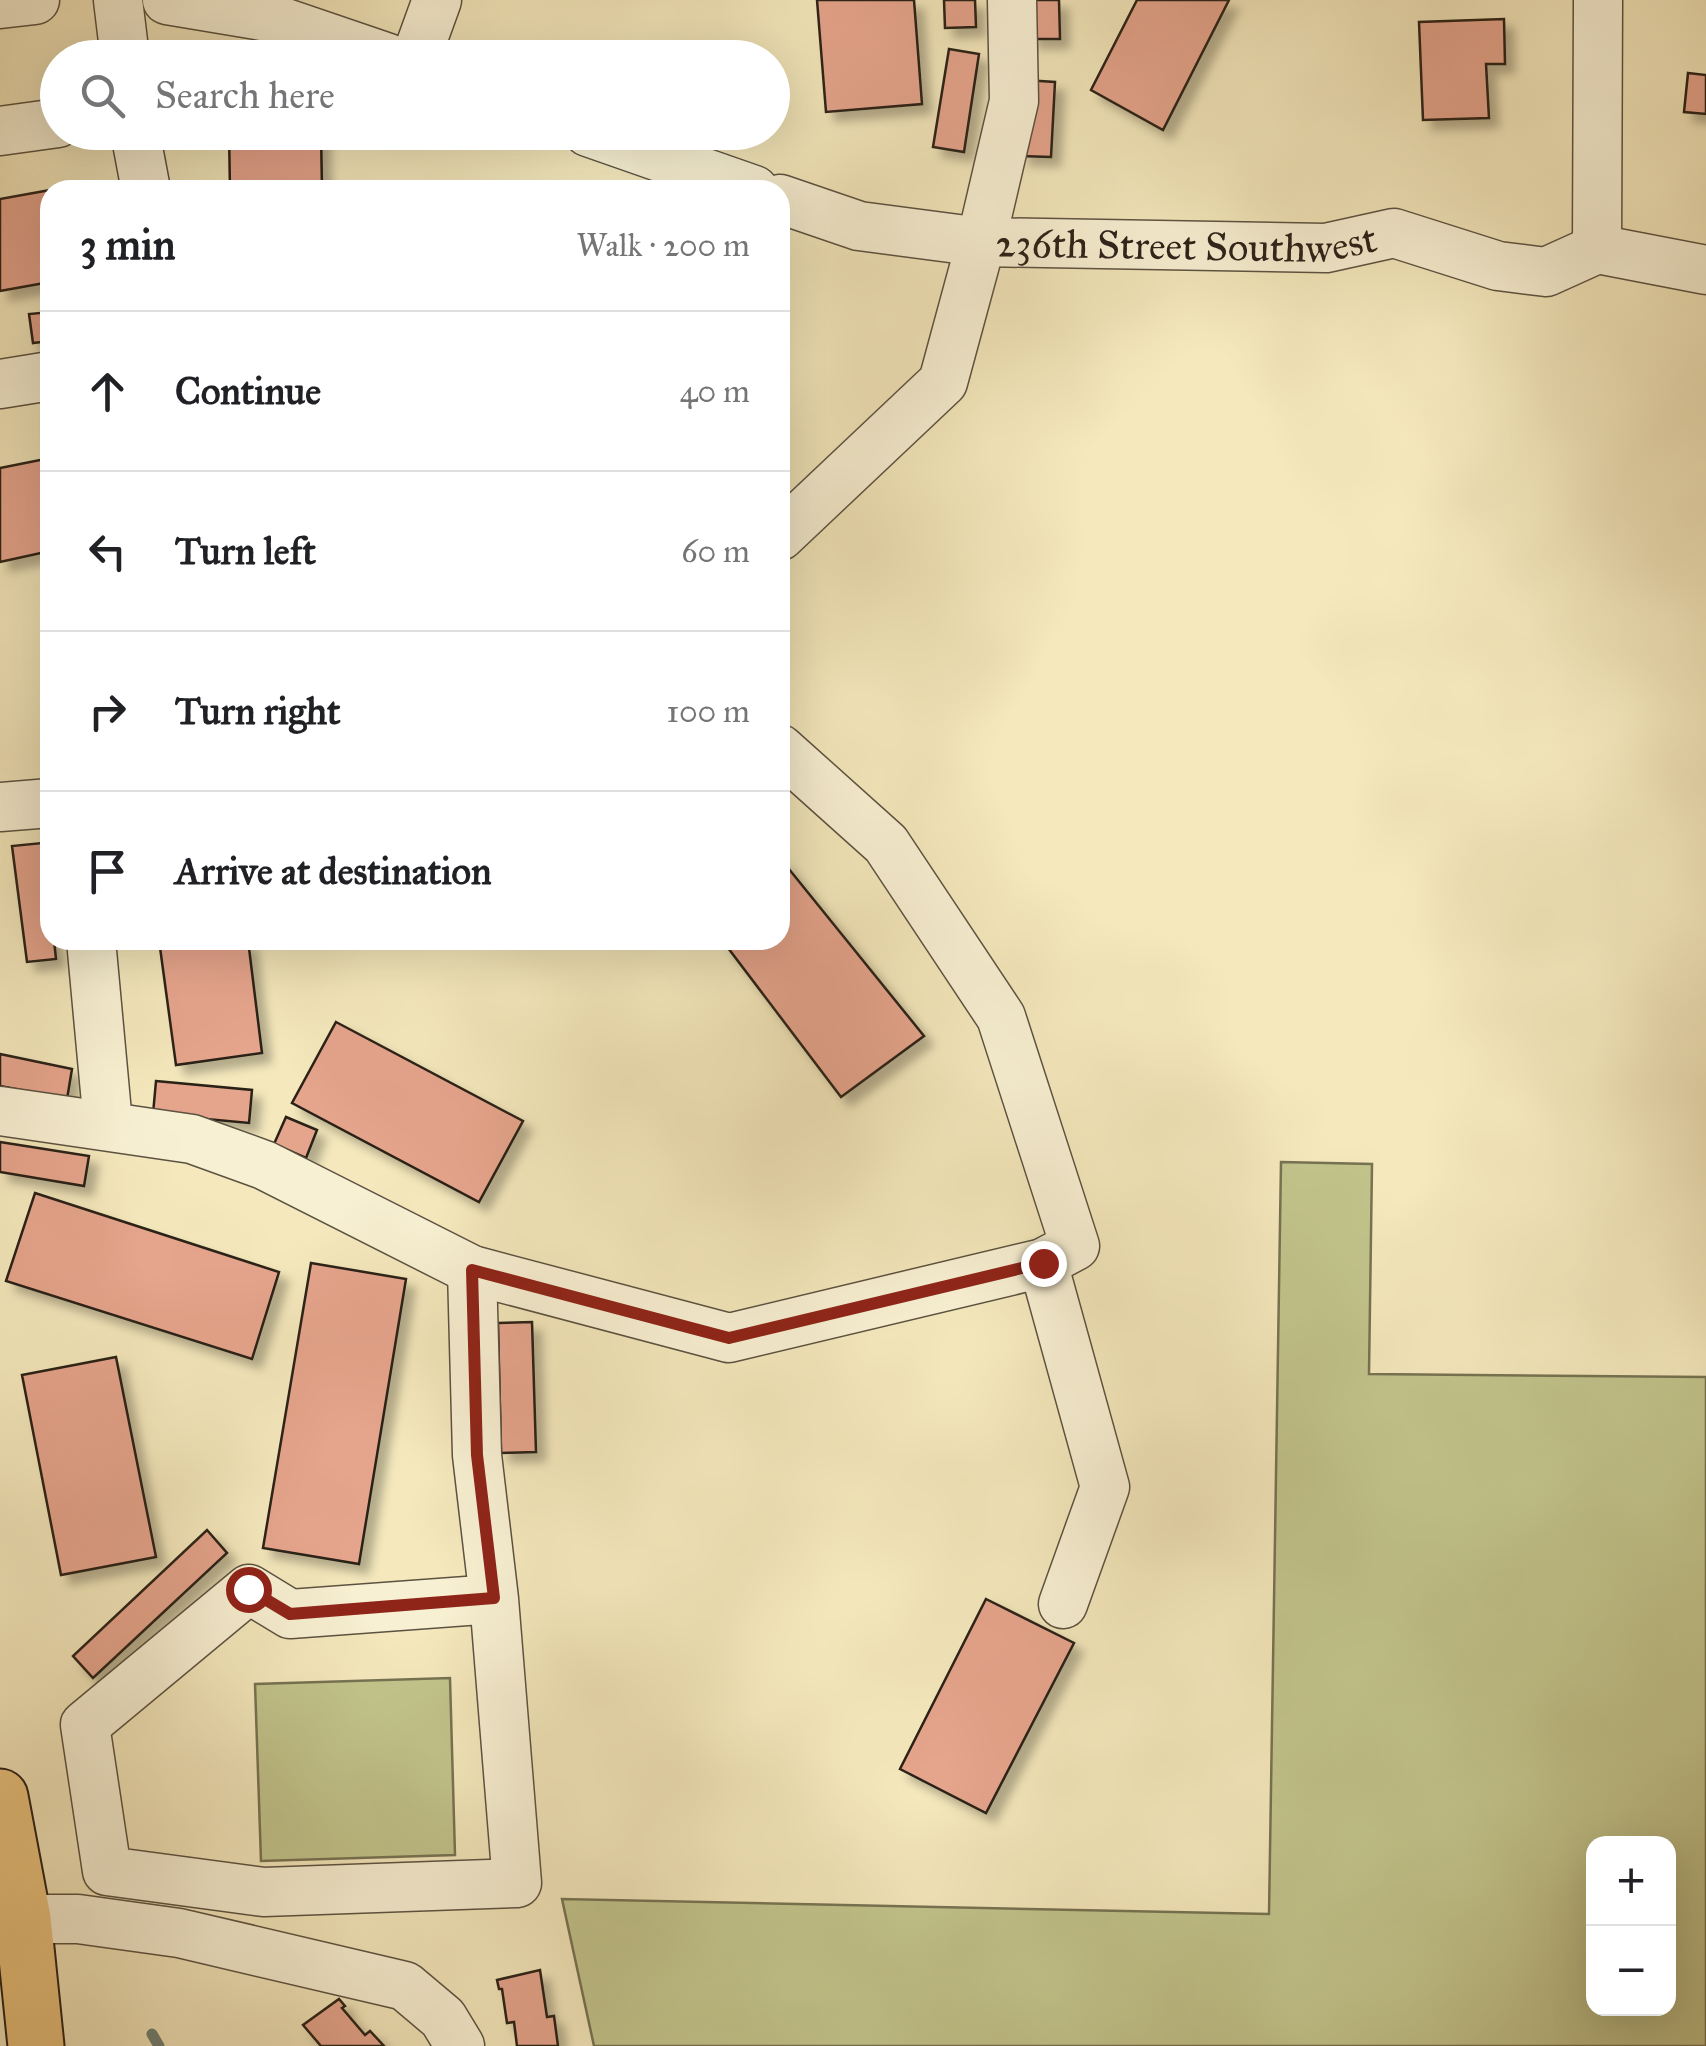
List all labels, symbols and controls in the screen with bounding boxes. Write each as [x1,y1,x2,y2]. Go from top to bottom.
search box [40,40,790,150]
icon: search [75,68,130,123]
text: Search here [155,72,335,118]
street label: 236th Street Southwest [995,213,1381,273]
text: 3 min [80,219,175,271]
text: Walk · 200 m [577,226,750,265]
icon: ahead [80,364,135,419]
text: Continue [175,368,321,414]
text: 40 m [680,372,750,411]
icon: left [80,524,135,579]
text: Turn left [175,528,316,574]
text: 60 m [681,532,750,571]
icon: right [80,684,135,739]
text: Turn right [175,688,341,734]
text: 100 m [666,692,750,731]
icon: arrive [80,844,135,899]
text: Arrive at destination [175,848,492,894]
route end [1021,1241,1067,1287]
route start [226,1567,272,1613]
map controls [1586,1836,1676,2016]
button: + [1586,1836,1676,1926]
button: − [1586,1926,1676,2016]

